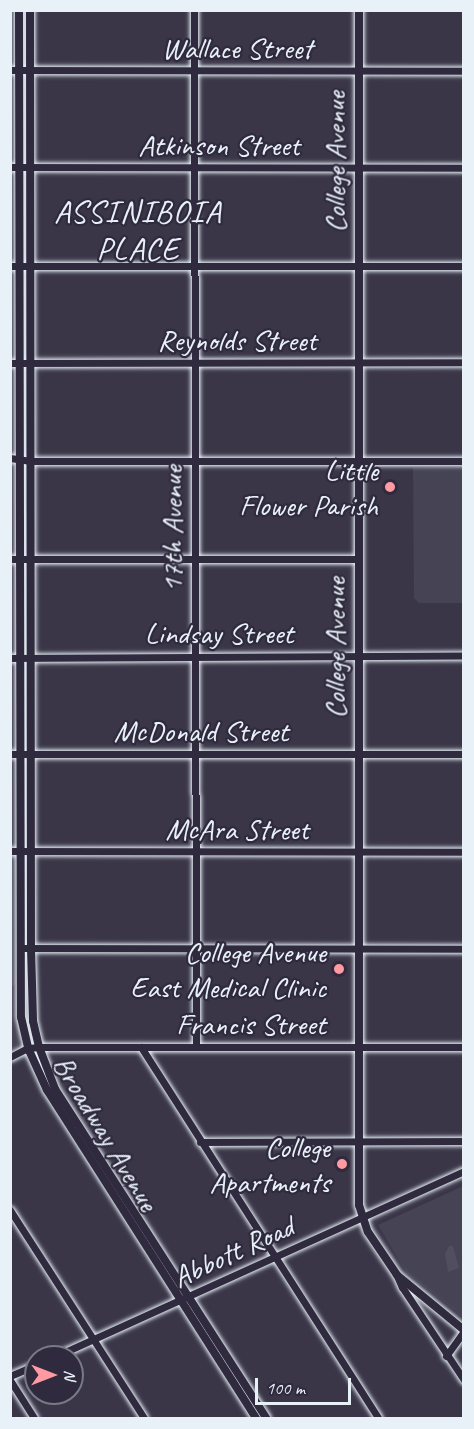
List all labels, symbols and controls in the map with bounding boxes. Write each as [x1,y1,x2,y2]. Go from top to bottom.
street label: Wallace Street [162,30,312,66]
street label: College Avenue [317,91,353,233]
street label: Atkinson Street [138,127,300,163]
district label: ASSINIBOIA PLACE [55,194,221,269]
street label: Reynolds Street [157,322,317,358]
place label: Little Flower Parish [239,452,378,522]
street label: 17th Avenue [154,466,190,592]
marker: Little Flower Parish [383,480,397,494]
street label: College Avenue [317,577,353,719]
street label: Lindsay Street [144,615,294,651]
street label: McDonald Street [113,713,289,749]
street label: McAra Street [165,811,309,847]
place label: College Avenue East Medical Clinic [130,934,326,1004]
marker: College Avenue East Medical Clinic [330,960,348,978]
street label: Francis Street [176,1006,326,1042]
street label: Broadway Avenue [45,1049,167,1217]
place label: College Apartments [210,1129,330,1200]
marker: College Apartments [335,1157,349,1171]
street label: Abbott Road [167,1208,299,1296]
north arrow [24,1345,84,1405]
scale bar [258,1366,354,1404]
text: N [60,1370,80,1380]
text: 100 m [266,1377,305,1399]

